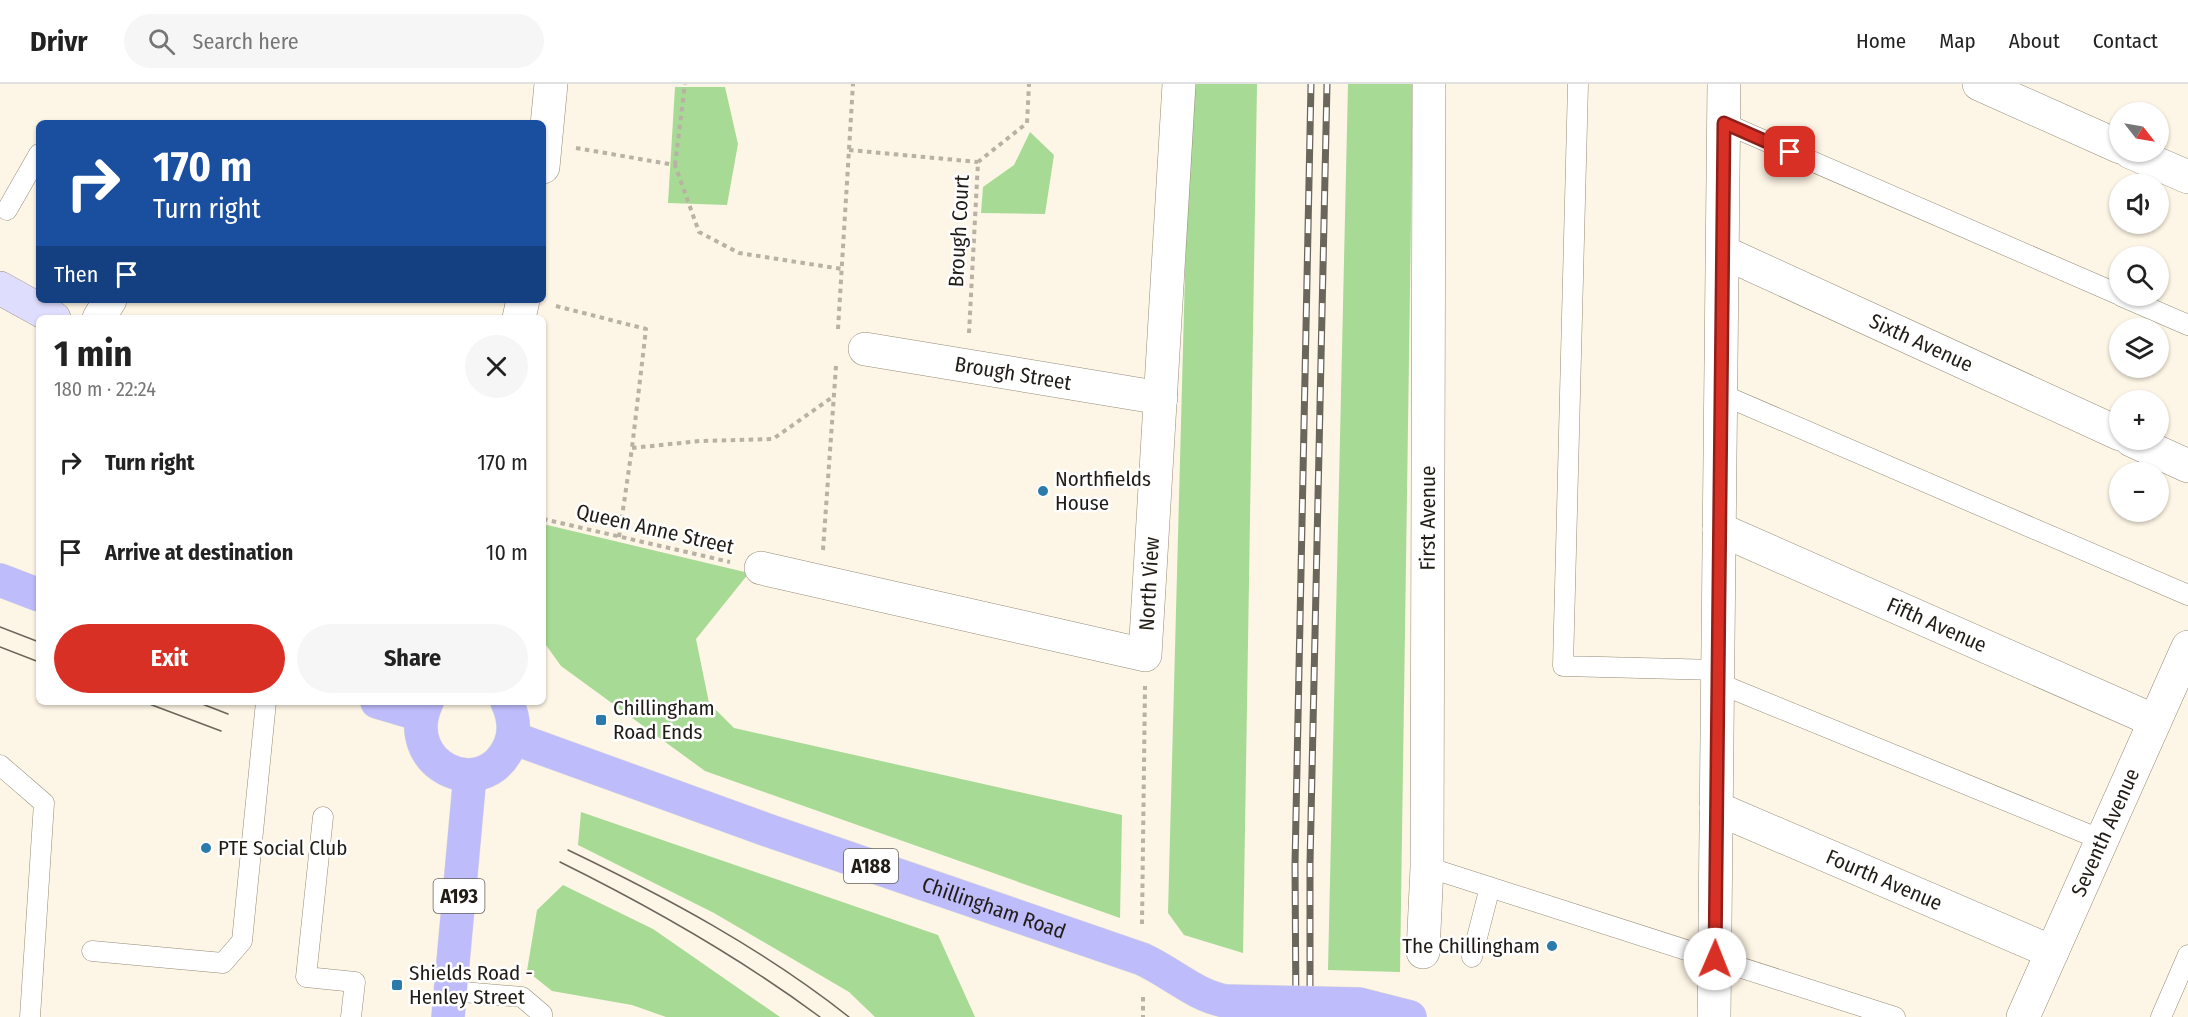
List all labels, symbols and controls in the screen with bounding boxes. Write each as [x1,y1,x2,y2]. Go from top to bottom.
search box [124,14,544,68]
text: Drivr [30,25,88,58]
icon: search [145,25,178,58]
text: Search here [193,28,299,55]
text: Home [1856,28,1906,54]
text: Map [1939,28,1976,54]
text: About [2009,28,2060,54]
text: Contact [2093,28,2158,54]
north arrow [2109,102,2169,162]
map controls [2109,102,2169,522]
pin [1764,126,1815,177]
icon: arrive [1773,135,1806,168]
text: 170 m [153,142,252,192]
icon: right [54,144,132,222]
street label: Brough Court [943,174,975,288]
button: sound [2109,174,2169,234]
text: Turn right [153,193,261,225]
button: search [2109,246,2169,306]
icon: arrive [110,258,143,291]
text: Then [54,261,98,288]
street label: Sixth Avenue [1865,308,1977,378]
button: layers [2109,318,2169,378]
text: 1 min [54,332,132,376]
button: close [465,335,528,398]
street label: Brough Street [953,351,1073,396]
text: 180 m · 22:24 [54,377,156,401]
button: + [2109,390,2169,450]
icon: right [54,446,87,479]
text: Turn right [105,449,194,476]
text: 170 m [477,449,528,476]
button: − [2109,462,2169,522]
place label: Northfields House [1055,466,1151,516]
street label: First Avenue [1415,466,1441,571]
marker: Northfields House [1036,484,1050,498]
street label: Queen Anne Street [574,498,737,560]
icon: arrive [54,536,87,569]
street label: North View [1133,536,1165,632]
text: Arrive at destination [105,539,293,566]
text: 10 m [486,539,528,566]
street label: Fifth Avenue [1883,592,1991,658]
button: Exit [54,624,285,693]
button: Share [297,624,528,693]
place label: Chillingham Road Ends [613,695,715,745]
marker: Chillingham Road Ends [594,713,608,727]
street label: Seventh Avenue [2065,764,2145,901]
place label: PTE Social Club [218,835,348,861]
marker: PTE Social Club [199,841,213,855]
street label: Fourth Avenue [1822,844,1946,916]
road number: A188 [844,849,898,883]
street label: Chillingham Road [919,871,1069,945]
road number: A193 [434,879,484,913]
position arrow [1683,927,1747,991]
place label: The Chillingham [1402,933,1540,959]
marker: The Chillingham [1545,939,1559,953]
place label: Shields Road - Henley Street [409,960,533,1010]
marker: Shields Road - Henley Street [390,978,404,992]

